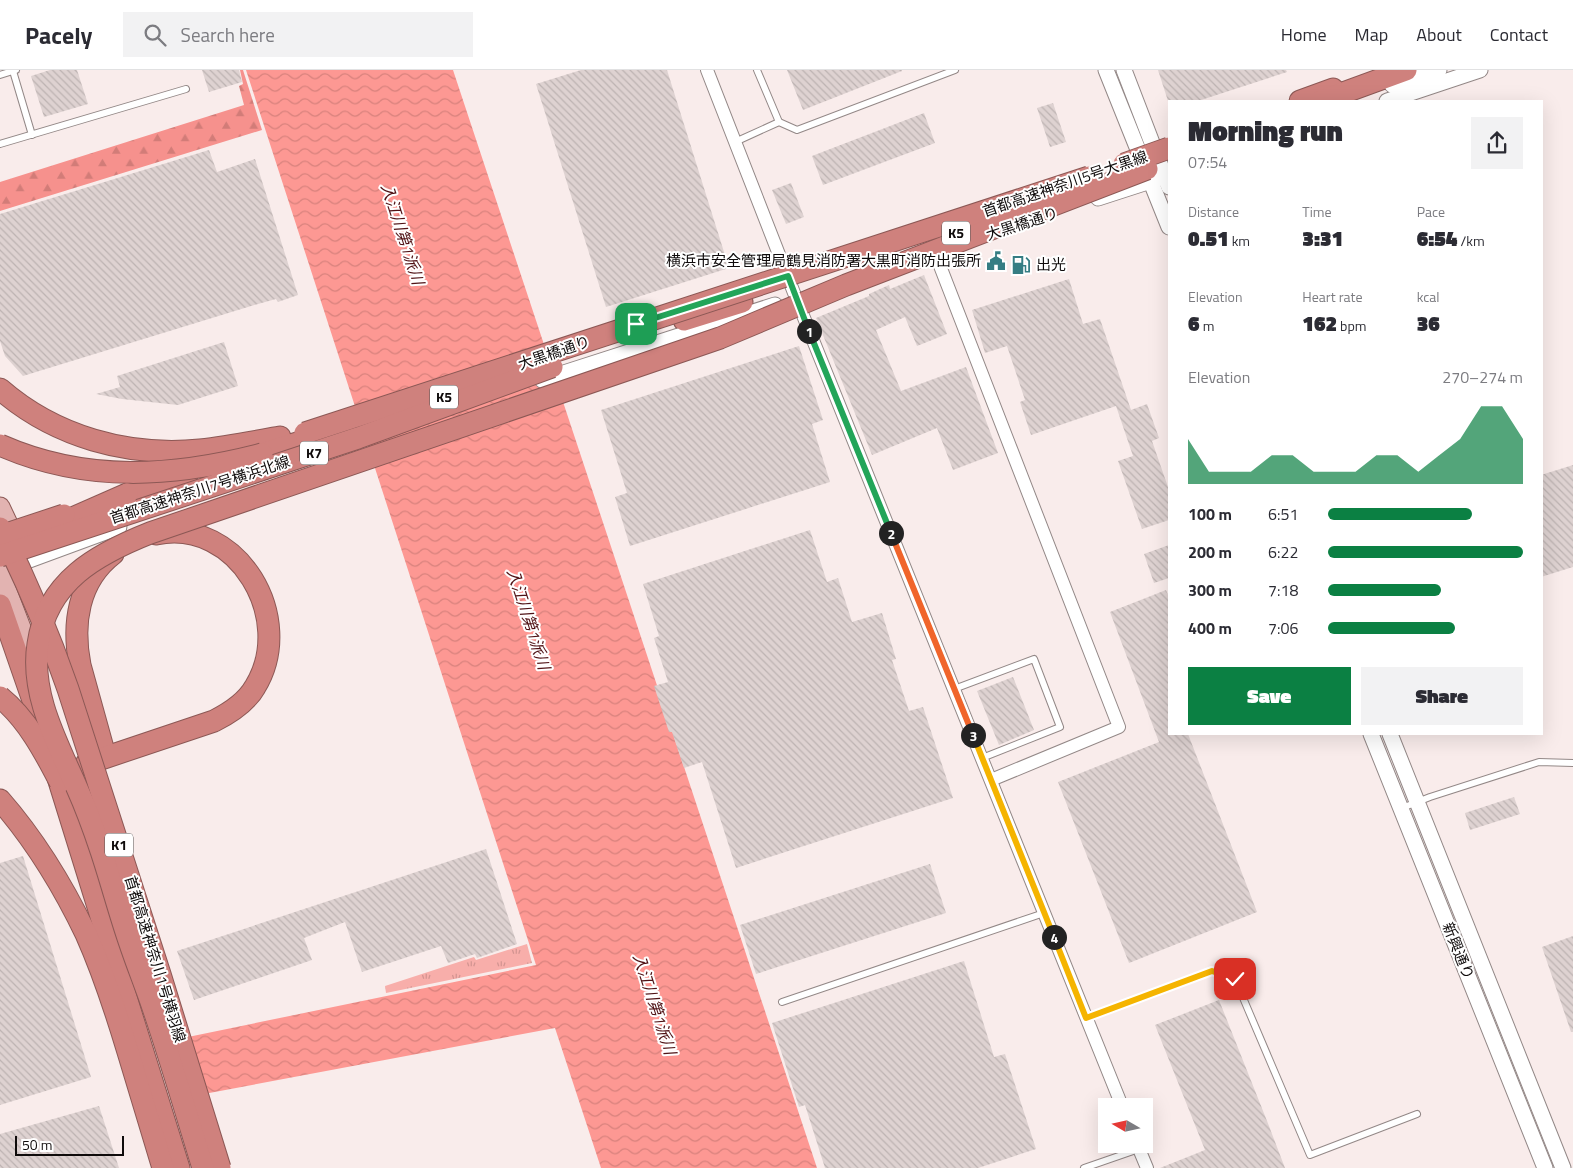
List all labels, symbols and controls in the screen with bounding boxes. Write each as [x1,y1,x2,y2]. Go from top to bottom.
search box [123,12,473,57]
text: Pacely [25,17,93,53]
text: Search here [181,20,275,49]
icon: search [141,21,169,49]
text: Home [1281,21,1327,48]
text: Map [1355,21,1388,48]
text: About [1416,21,1462,48]
text: Contact [1490,21,1548,48]
text: Morning run [1188,109,1343,152]
button: share [1471,117,1523,169]
street label: 首都高速神奈川5号大黒線 [979,144,1151,223]
text: 07:54 [1188,150,1227,174]
water label: 入江川第1派川 [375,180,431,290]
street label: 大黒橋通り [983,201,1061,246]
text: Distance [1188,201,1239,222]
text: Time [1302,201,1332,222]
text: Pace [1417,201,1445,222]
road number: K5 [942,222,970,244]
text: 0.51 [1188,222,1229,254]
text: 3:31 [1302,222,1343,254]
text: 6:54 [1417,222,1457,254]
text: km [1229,230,1250,251]
text: /km [1457,230,1485,251]
place label: 横浜市安全管理局鶴見消防署大黒町消防出張所 [666,249,981,272]
public building icon: 横浜市安全管理局鶴見消防署大黒町消防出張所 [985,250,1007,272]
place label: 出光 [1036,253,1066,276]
fuel station icon: 出光 [1010,254,1032,276]
text: Elevation [1188,286,1242,307]
text: Heart rate [1302,286,1362,307]
text: kcal [1417,286,1440,307]
pin [615,303,657,345]
text: 6 [1188,307,1200,339]
text: 162 [1302,307,1337,339]
text: 36 [1417,307,1440,339]
icon: arrive [622,310,650,338]
text: m [1200,315,1214,336]
text: bpm [1337,315,1367,336]
pin: 1 [796,318,822,344]
text: 1 [806,321,813,342]
street label: 大黒橋通り [515,329,593,376]
text: Elevation [1188,365,1250,389]
text: 270–274 m [1442,365,1523,389]
road number: K5 [430,386,458,408]
road number: K7 [300,442,328,464]
street label: 首都高速神奈川7号横浜北線 [107,449,293,530]
text: 100 m [1188,502,1232,526]
text: 6:51 [1268,502,1298,526]
pin: 2 [878,520,904,546]
text: 2 [888,523,895,544]
text: 200 m [1188,540,1232,564]
text: 6:22 [1268,540,1298,564]
water label: 入江川第1派川 [501,565,557,675]
text: 300 m [1188,578,1232,602]
text: 7:18 [1268,578,1298,602]
text: 400 m [1188,616,1232,640]
text: 7:06 [1268,616,1298,640]
button: Save [1188,667,1351,725]
button: Share [1361,667,1523,725]
pin: 3 [960,722,986,748]
text: 3 [970,725,977,746]
road number: K1 [105,834,133,856]
street label: 首都高速神奈川1号横羽線 [119,873,192,1045]
street label: 新興通り [1437,919,1480,983]
pin: 4 [1042,924,1066,950]
text: 4 [1051,927,1058,948]
water label: 入江川第1派川 [627,950,683,1060]
pin [1214,958,1256,1000]
icon: check [1221,965,1249,993]
north arrow [1098,1098,1152,1152]
map controls [1098,1098,1153,1153]
scale bar [15,1133,124,1156]
text: 50 m [22,1134,52,1155]

